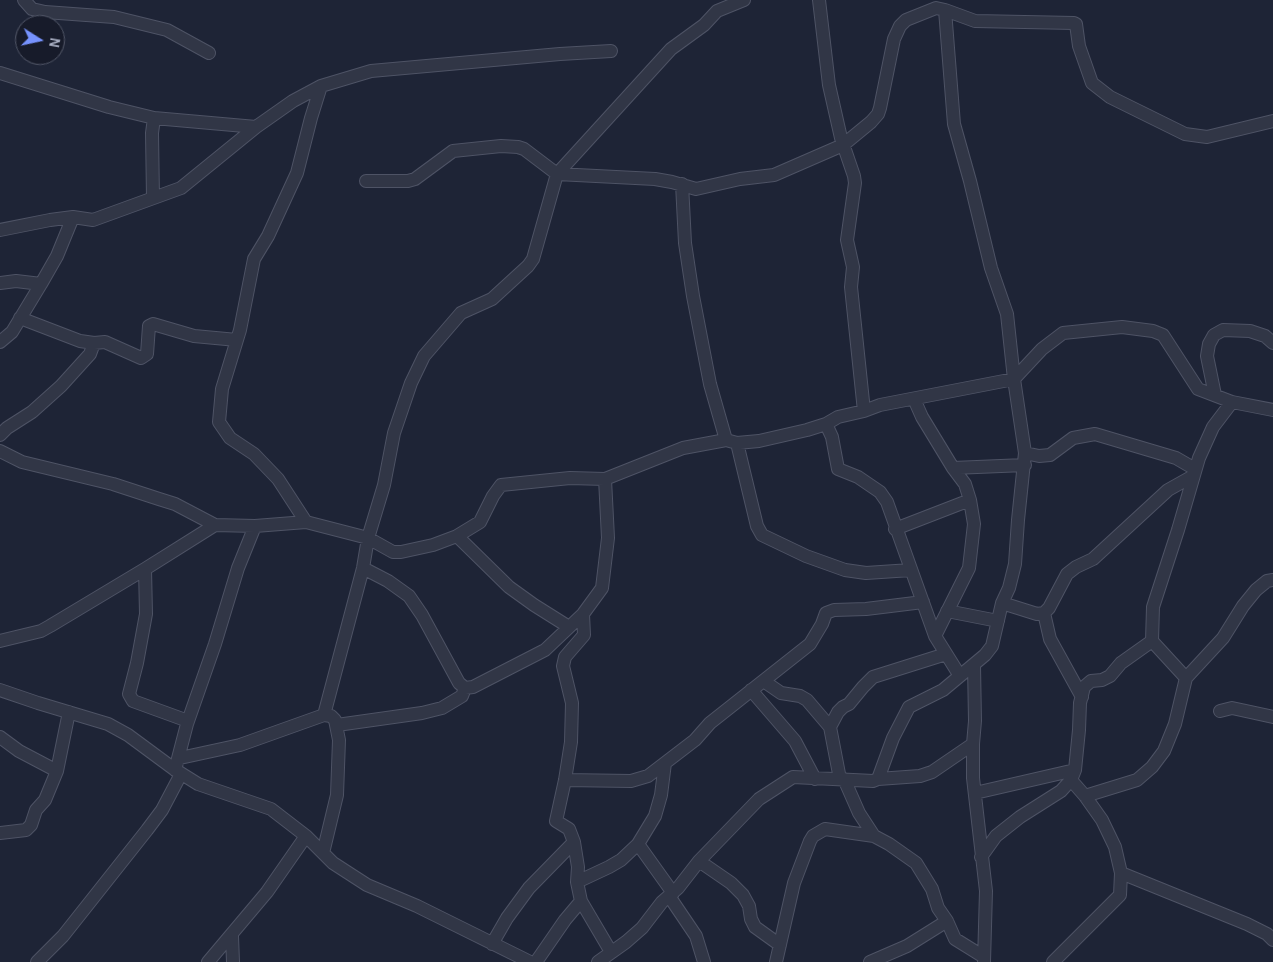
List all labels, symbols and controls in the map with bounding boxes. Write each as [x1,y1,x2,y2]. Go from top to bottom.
north arrow [15,15,65,65]
text: N [46,36,62,48]

